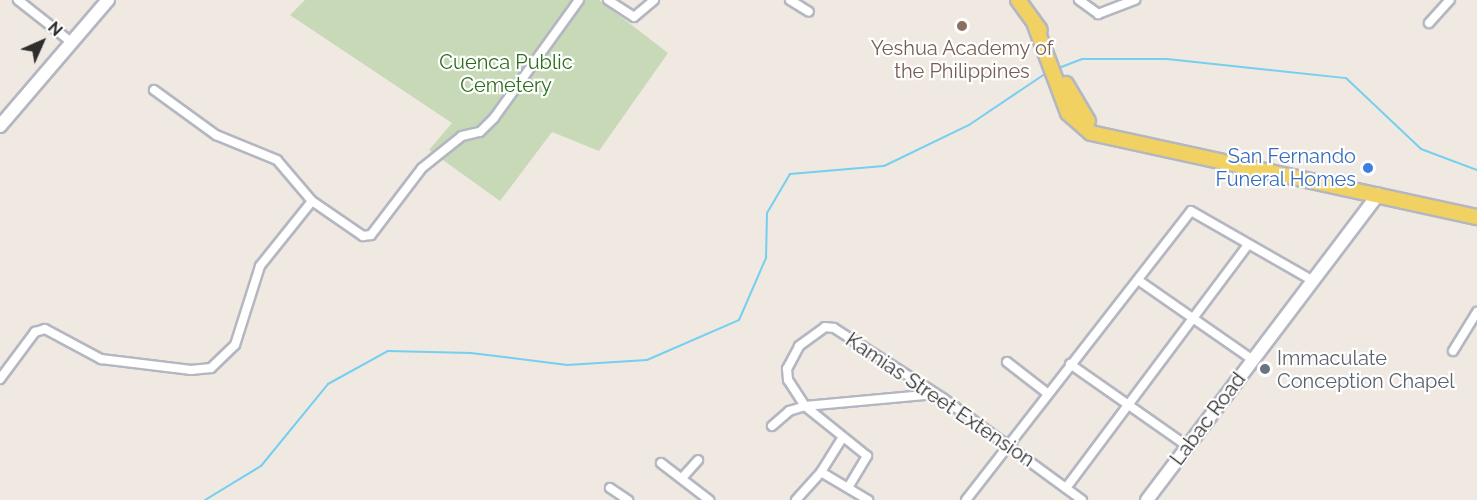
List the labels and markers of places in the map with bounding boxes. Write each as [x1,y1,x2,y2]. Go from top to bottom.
marker: Yeshua Academy of the Philippines [955,19,969,33]
place label: Yeshua Academy of the Philippines [870,36,1054,83]
place label: San Fernando Funeral Homes [1215,144,1356,191]
marker: San Fernando Funeral Homes [1361,161,1375,175]
place label: Immaculate Conception Chapel [1277,346,1455,393]
marker: Immaculate Conception Chapel [1258,362,1272,376]

